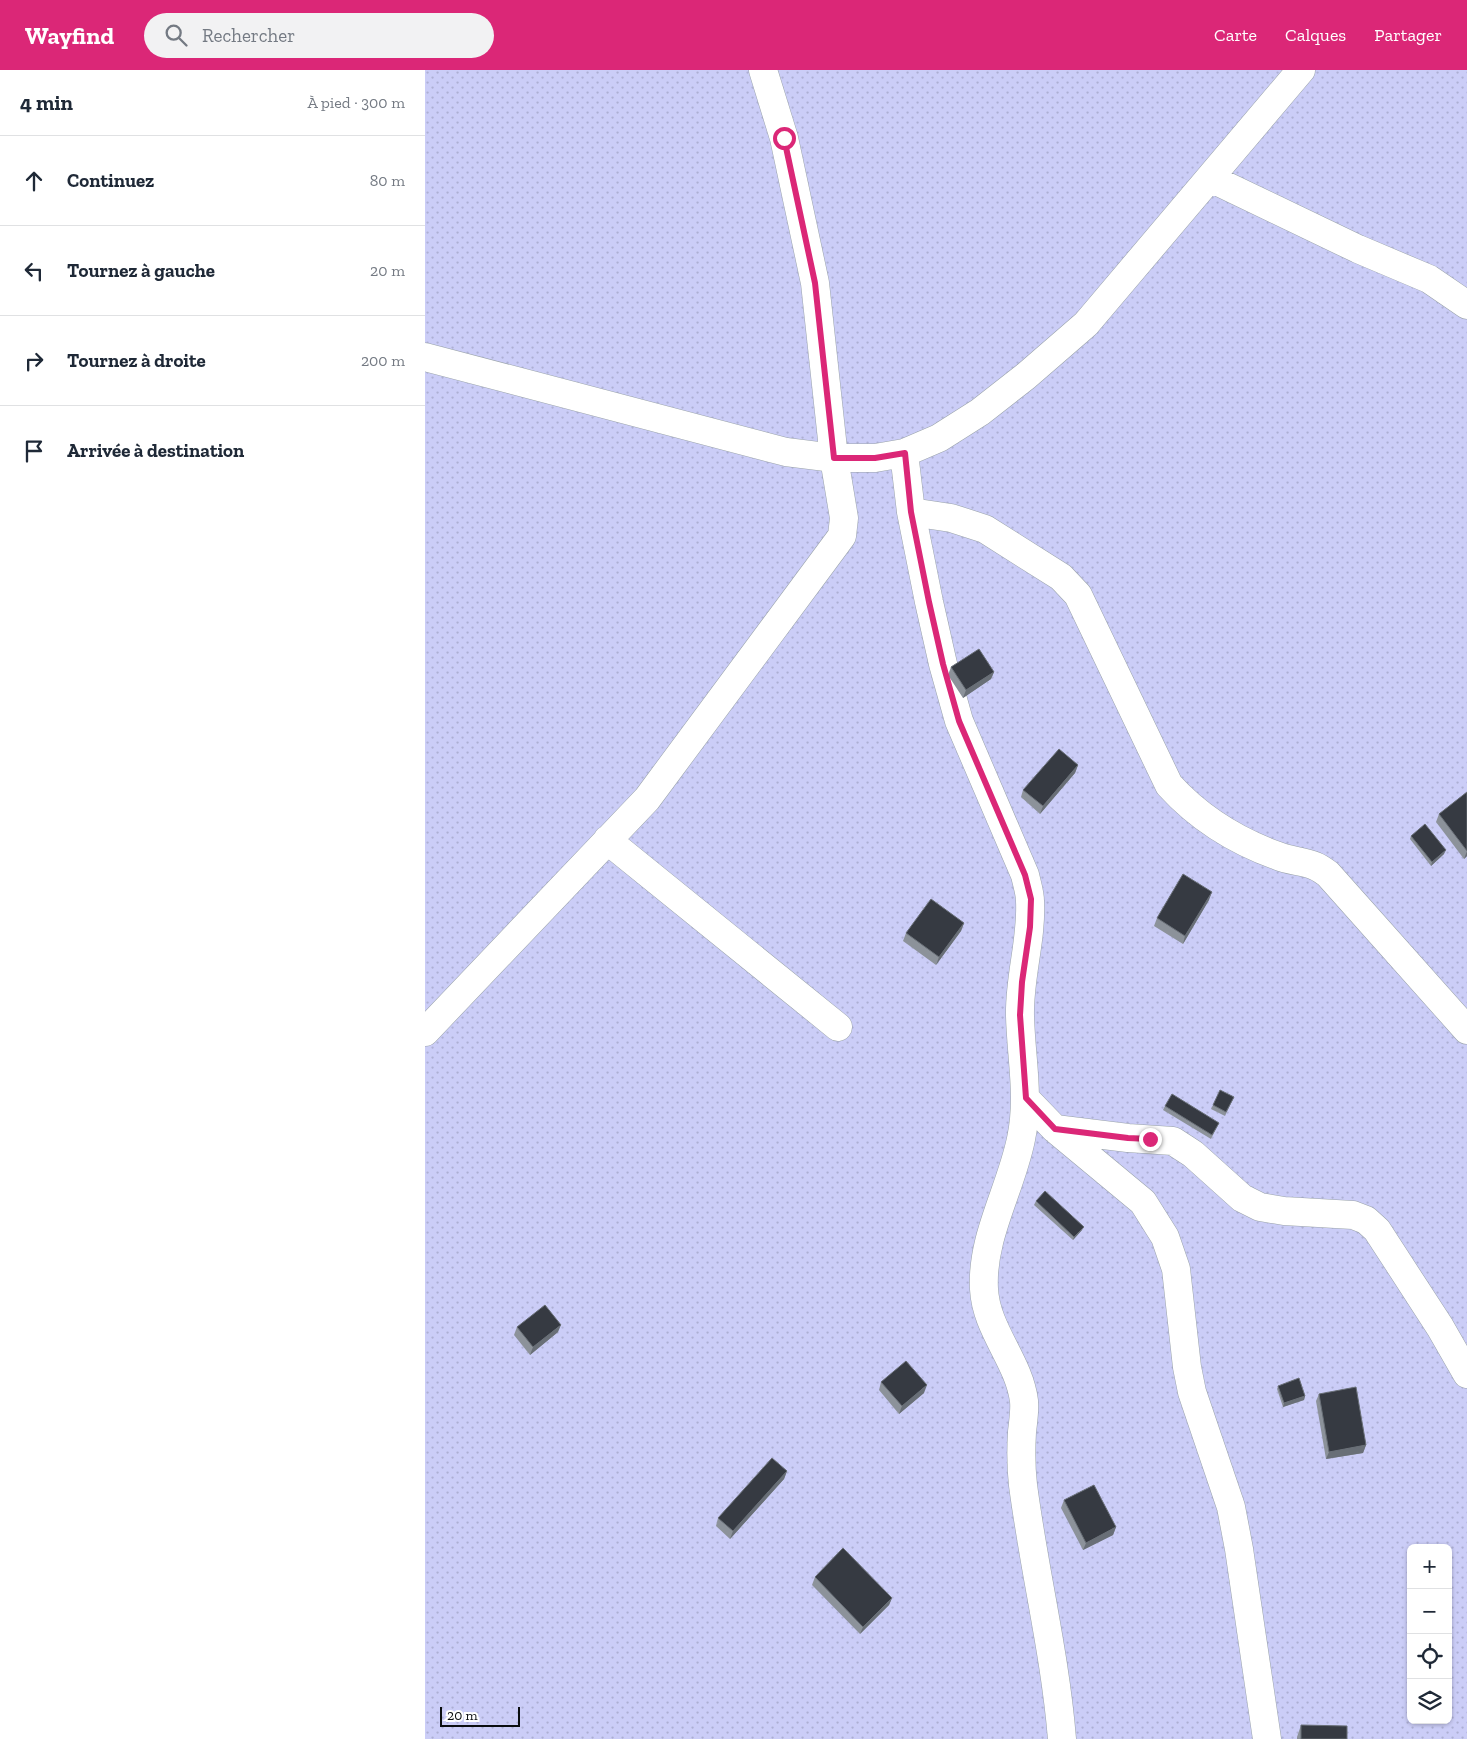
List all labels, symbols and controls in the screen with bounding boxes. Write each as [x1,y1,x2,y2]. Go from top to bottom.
search box [144,13,494,58]
text: Wayfind [25,21,114,50]
icon: search [162,21,190,49]
text: Rechercher [202,24,295,47]
text: Carte [1214,24,1257,46]
text: Calques [1285,24,1346,46]
text: Partager [1374,24,1442,46]
text: 4 min [20,90,73,115]
text: À pied · 300 m [307,93,405,112]
route start [773,127,796,150]
icon: ahead [20,167,48,195]
text: Continuez [67,169,154,192]
text: 80 m [370,171,405,190]
icon: left [20,257,48,285]
text: Tournez à gauche [67,259,215,282]
text: 20 m [370,261,405,280]
icon: right [20,347,48,375]
text: Tournez à droite [67,349,206,372]
text: 200 m [361,351,405,370]
icon: arrive [20,437,48,465]
text: Arrivée à destination [67,439,244,462]
route end [1139,1128,1162,1151]
map controls [1407,1544,1452,1724]
button: + [1407,1544,1452,1589]
button: − [1407,1589,1452,1634]
button: locate [1407,1634,1452,1679]
button: layers [1407,1679,1452,1724]
scale bar [440,1704,520,1727]
text: 20 m [447,1707,478,1724]

